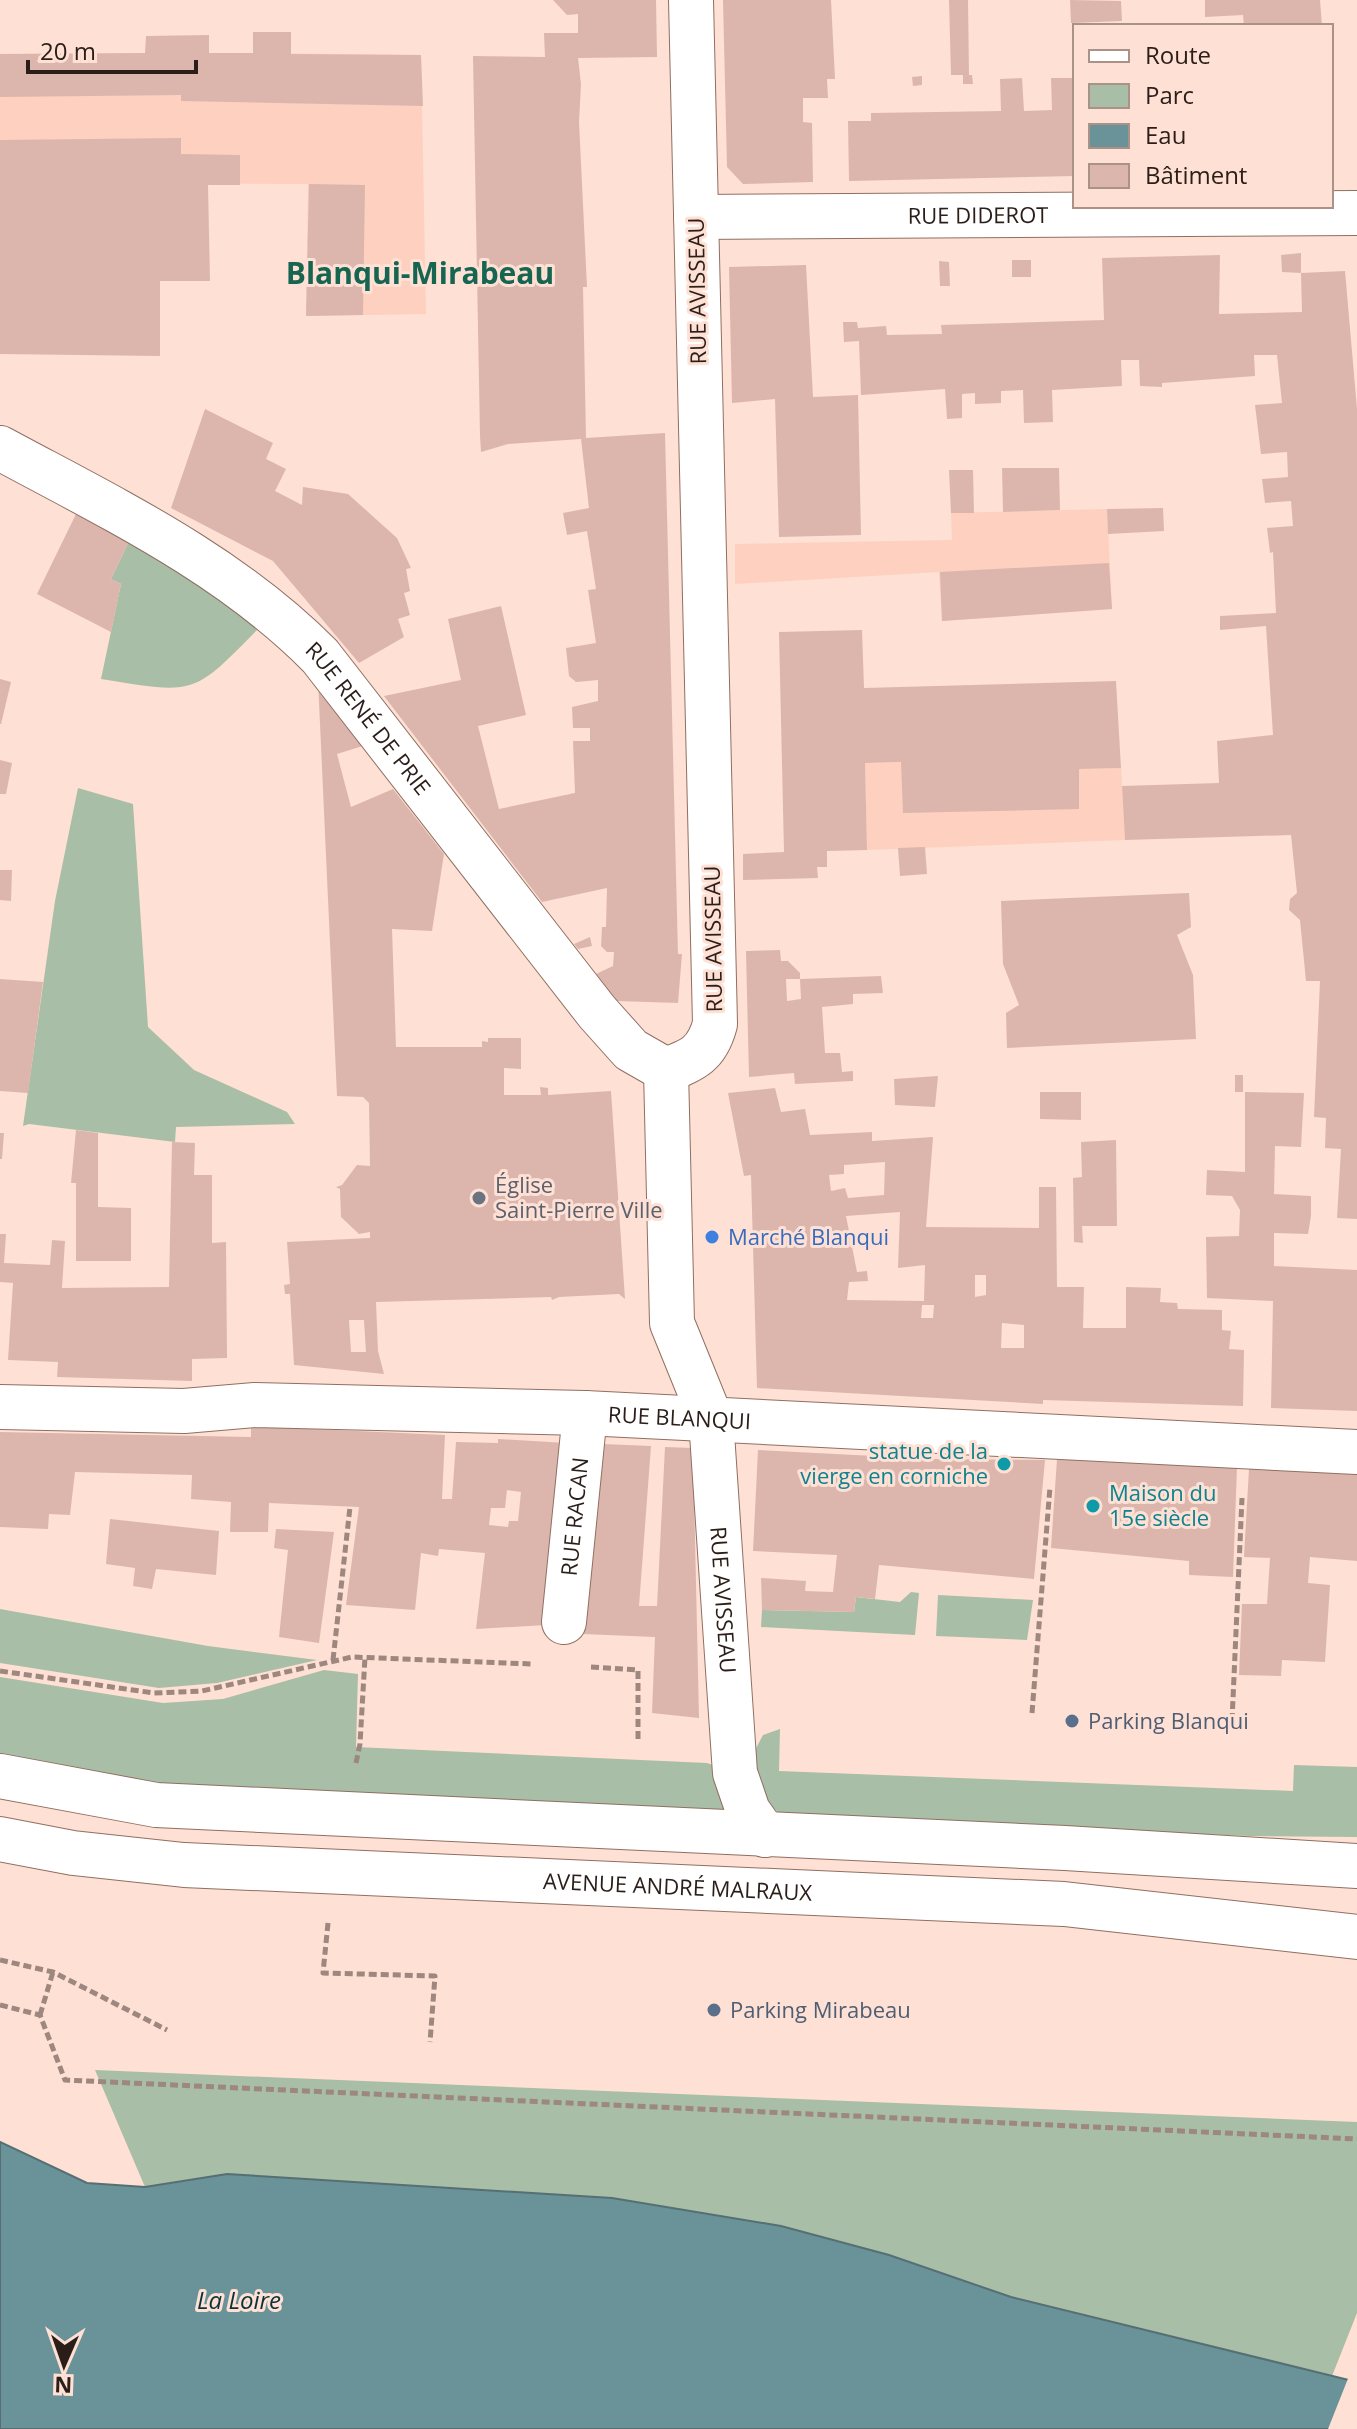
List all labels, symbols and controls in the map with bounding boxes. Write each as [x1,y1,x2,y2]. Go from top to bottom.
scale bar [28,24,196,74]
legend [1073,24,1333,208]
text: 20 m [40,34,96,67]
text: Route [1145,38,1211,71]
text: Parc [1145,78,1194,111]
text: Eau [1145,118,1186,151]
text: Bâtiment [1145,158,1247,191]
street label: RUE DIDEROT [908,199,1048,230]
street label: RUE AVISSEAU [680,217,712,365]
district label: Blanqui-Mirabeau [286,252,554,293]
street label: RUE RENÉ DE PRIE [300,634,438,801]
street label: RUE AVISSEAU [696,865,728,1013]
place label: Église Saint-Pierre Ville [495,1169,663,1224]
marker: Église Saint-Pierre Ville [470,1189,488,1207]
place label: Marché Blanqui [728,1221,889,1251]
marker: Marché Blanqui [703,1228,721,1246]
street label: RUE BLANQUI [607,1398,752,1435]
place label: statue de la vierge en corniche [800,1435,988,1490]
marker: statue de la vierge en corniche [995,1455,1013,1473]
street label: RUE RACAN [553,1456,594,1577]
place label: Maison du 15e siècle [1109,1477,1216,1532]
marker: Maison du 15e siècle [1084,1497,1102,1515]
street label: RUE AVISSEAU [704,1525,744,1674]
place label: Parking Blanqui [1088,1705,1249,1735]
marker: Parking Blanqui [1063,1712,1081,1730]
street label: AVENUE ANDRÉ MALRAUX [542,1865,813,1907]
place label: Parking Mirabeau [730,1994,911,2024]
marker: Parking Mirabeau [705,2001,723,2019]
water label: La Loire [197,2283,281,2316]
north arrow [24,2325,104,2405]
text: N [54,2371,73,2401]

